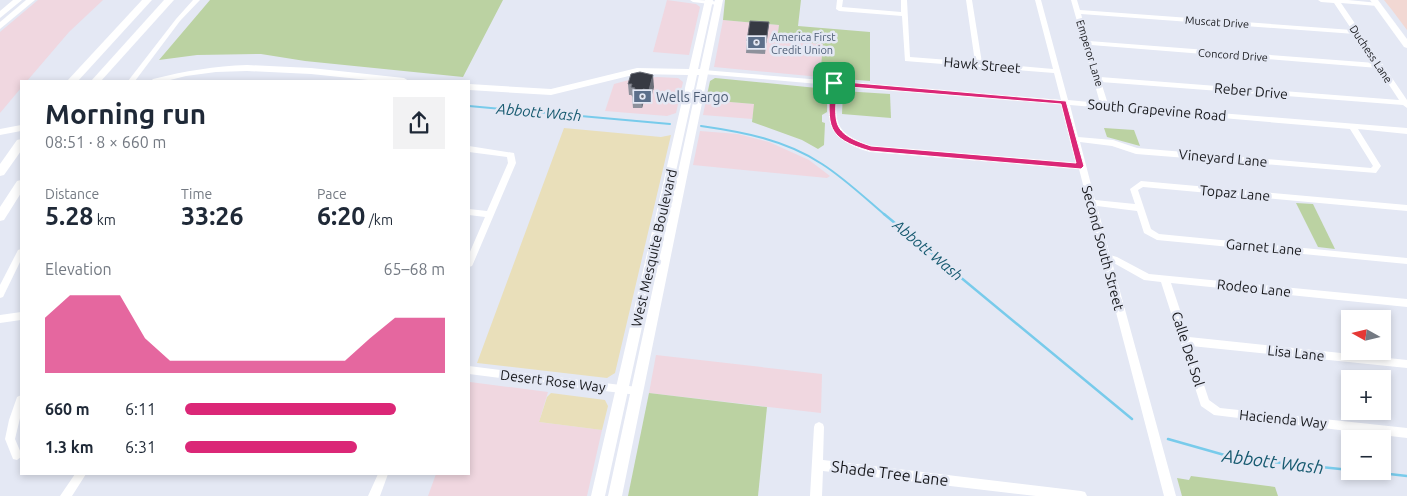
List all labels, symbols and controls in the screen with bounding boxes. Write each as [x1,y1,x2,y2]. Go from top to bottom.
street label: Muscat Drive [1185,14,1249,30]
street label: Emperor Lane [1074,18,1106,88]
street label: Duchess Lane [1347,23,1395,85]
place label: America First Credit Union [771,31,836,56]
bank icon: America First Credit Union [747,33,767,53]
street label: Concord Drive [1198,47,1268,63]
street label: Hawk Street [943,54,1022,76]
pin [813,62,855,104]
icon: arrive [820,69,848,97]
street label: Reber Drive [1213,80,1289,102]
bank icon: Wells Fargo [632,87,652,107]
place label: Wells Fargo [656,89,729,105]
street label: South Grapevine Road [1087,96,1227,124]
button: share [393,97,445,149]
text: Morning run [45,98,206,129]
water label: Abbott Wash [495,100,582,124]
text: 08:51 · 8 × 660 m [45,133,166,151]
street label: Vineyard Lane [1178,146,1268,170]
street label: West Mesquite Boulevard [628,168,680,328]
street label: Topaz Lane [1199,182,1271,204]
street label: Second South Street [1079,184,1127,313]
text: Distance [45,186,99,202]
text: Time [181,186,212,202]
text: Pace [317,186,347,202]
text: 5.28 [45,202,93,230]
text: 33:26 [181,202,244,230]
text: 6:20 [317,202,365,230]
text: km [93,212,116,228]
text: /km [365,212,393,228]
water label: Abbott Wash [889,215,966,284]
street label: Garnet Lane [1225,236,1303,258]
text: Elevation [45,260,112,278]
text: 65–68 m [383,260,445,278]
street label: Rodeo Lane [1216,276,1292,300]
street label: Calle Del Sol [1168,310,1208,389]
north arrow [1341,310,1391,360]
map controls [1341,310,1391,480]
street label: Lisa Lane [1267,342,1325,364]
street label: Desert Rose Way [499,367,607,395]
button: + [1341,370,1391,420]
text: 660 m [45,400,90,418]
text: 6:11 [125,400,156,418]
street label: Hacienda Way [1239,406,1328,432]
button: − [1341,430,1391,480]
text: 1.3 km [45,438,94,456]
text: 6:31 [125,438,156,456]
water label: Abbott Wash [1220,445,1325,477]
street label: Shade Tree Lane [830,457,950,489]

